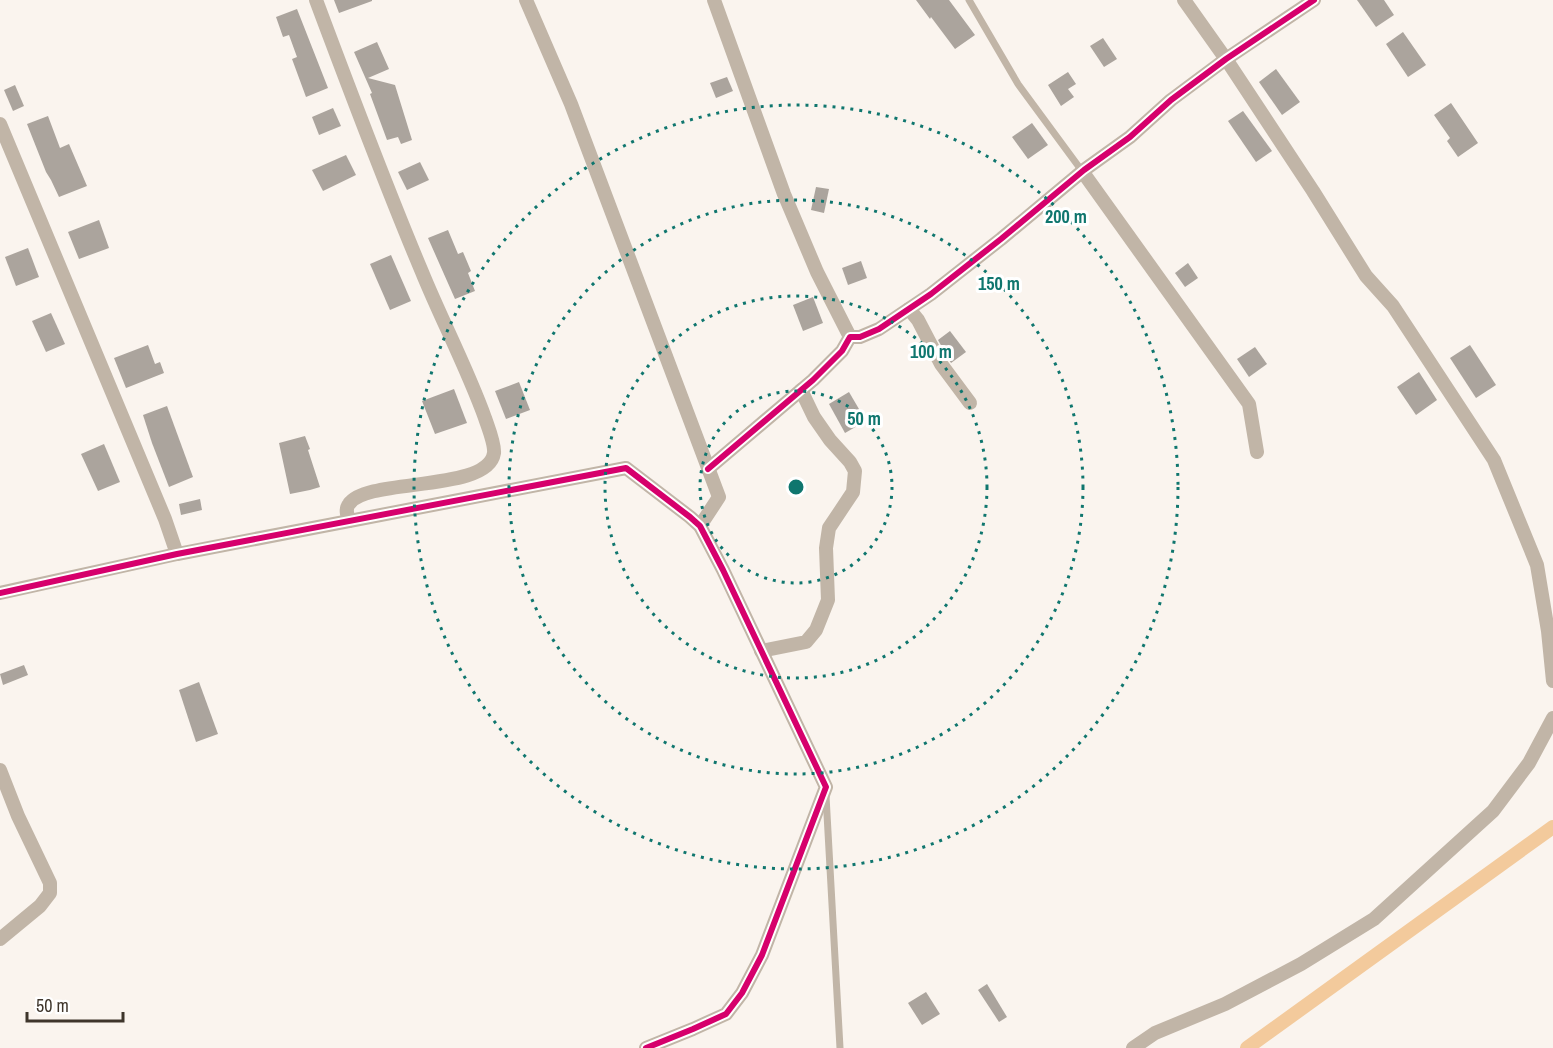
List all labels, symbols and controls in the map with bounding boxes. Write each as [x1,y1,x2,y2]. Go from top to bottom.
text: 200 m [1045,204,1087,229]
text: 150 m [978,271,1020,296]
text: 100 m [910,339,952,364]
text: 50 m [847,406,881,431]
centre of rings [786,477,806,497]
scale bar [27,985,123,1023]
text: 50 m [36,993,69,1018]

